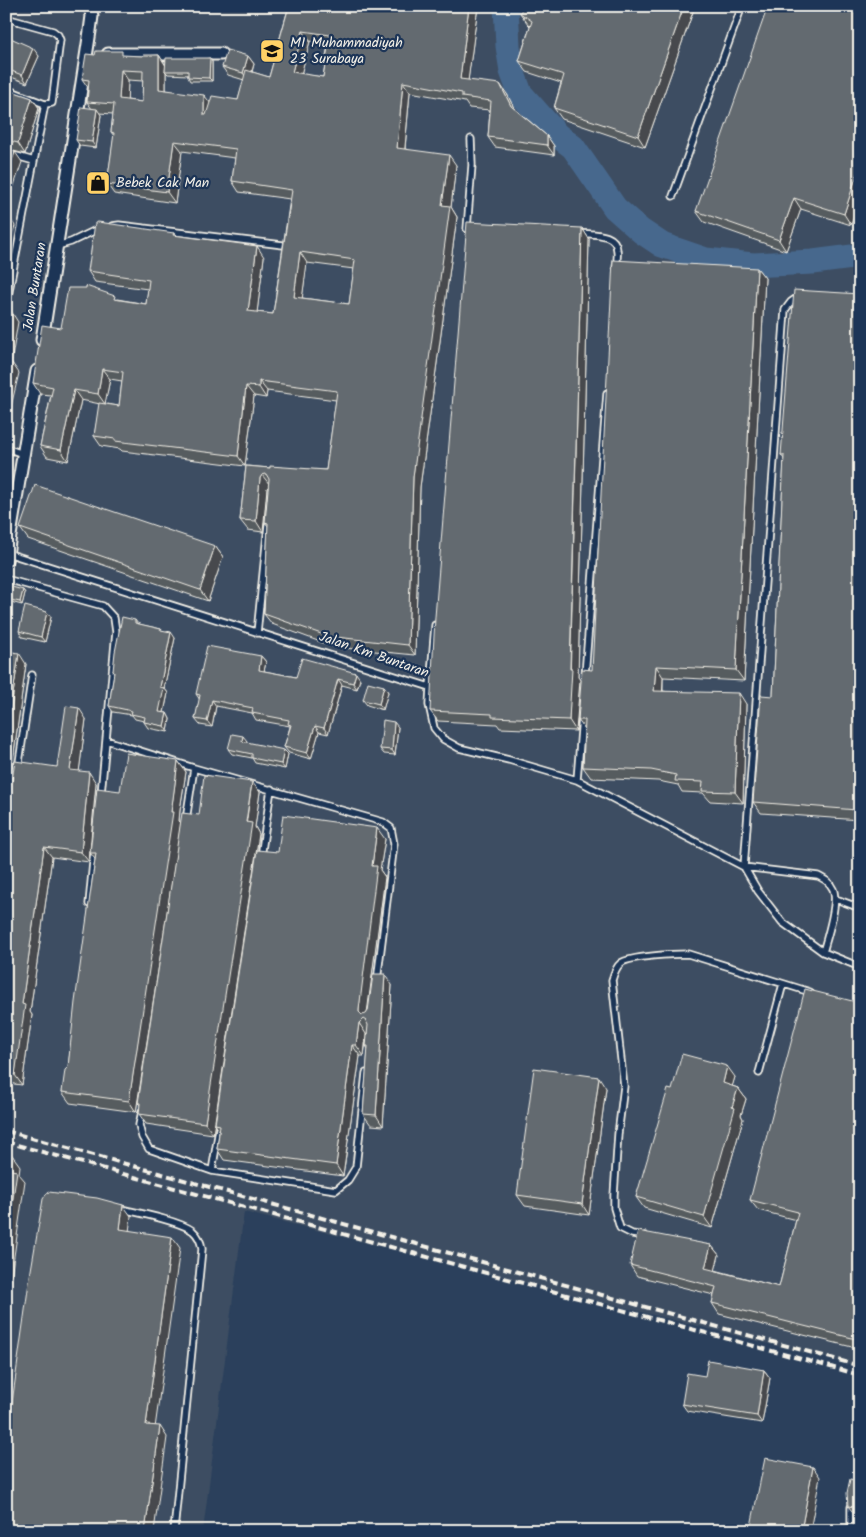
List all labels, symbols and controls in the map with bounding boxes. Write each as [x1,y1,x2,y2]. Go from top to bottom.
place label: MI Muhammadiyah 23 Surabaya [290,32,403,70]
school or university icon: MI Muhammadiyah 23 Surabaya [259,38,285,64]
shop icon: Bebek Cak Man [85,170,111,196]
place label: Bebek Cak Man [116,172,209,194]
street label: Jalan Buntaran [17,241,53,333]
street label: Jalan Km Buntaran [316,626,432,684]

